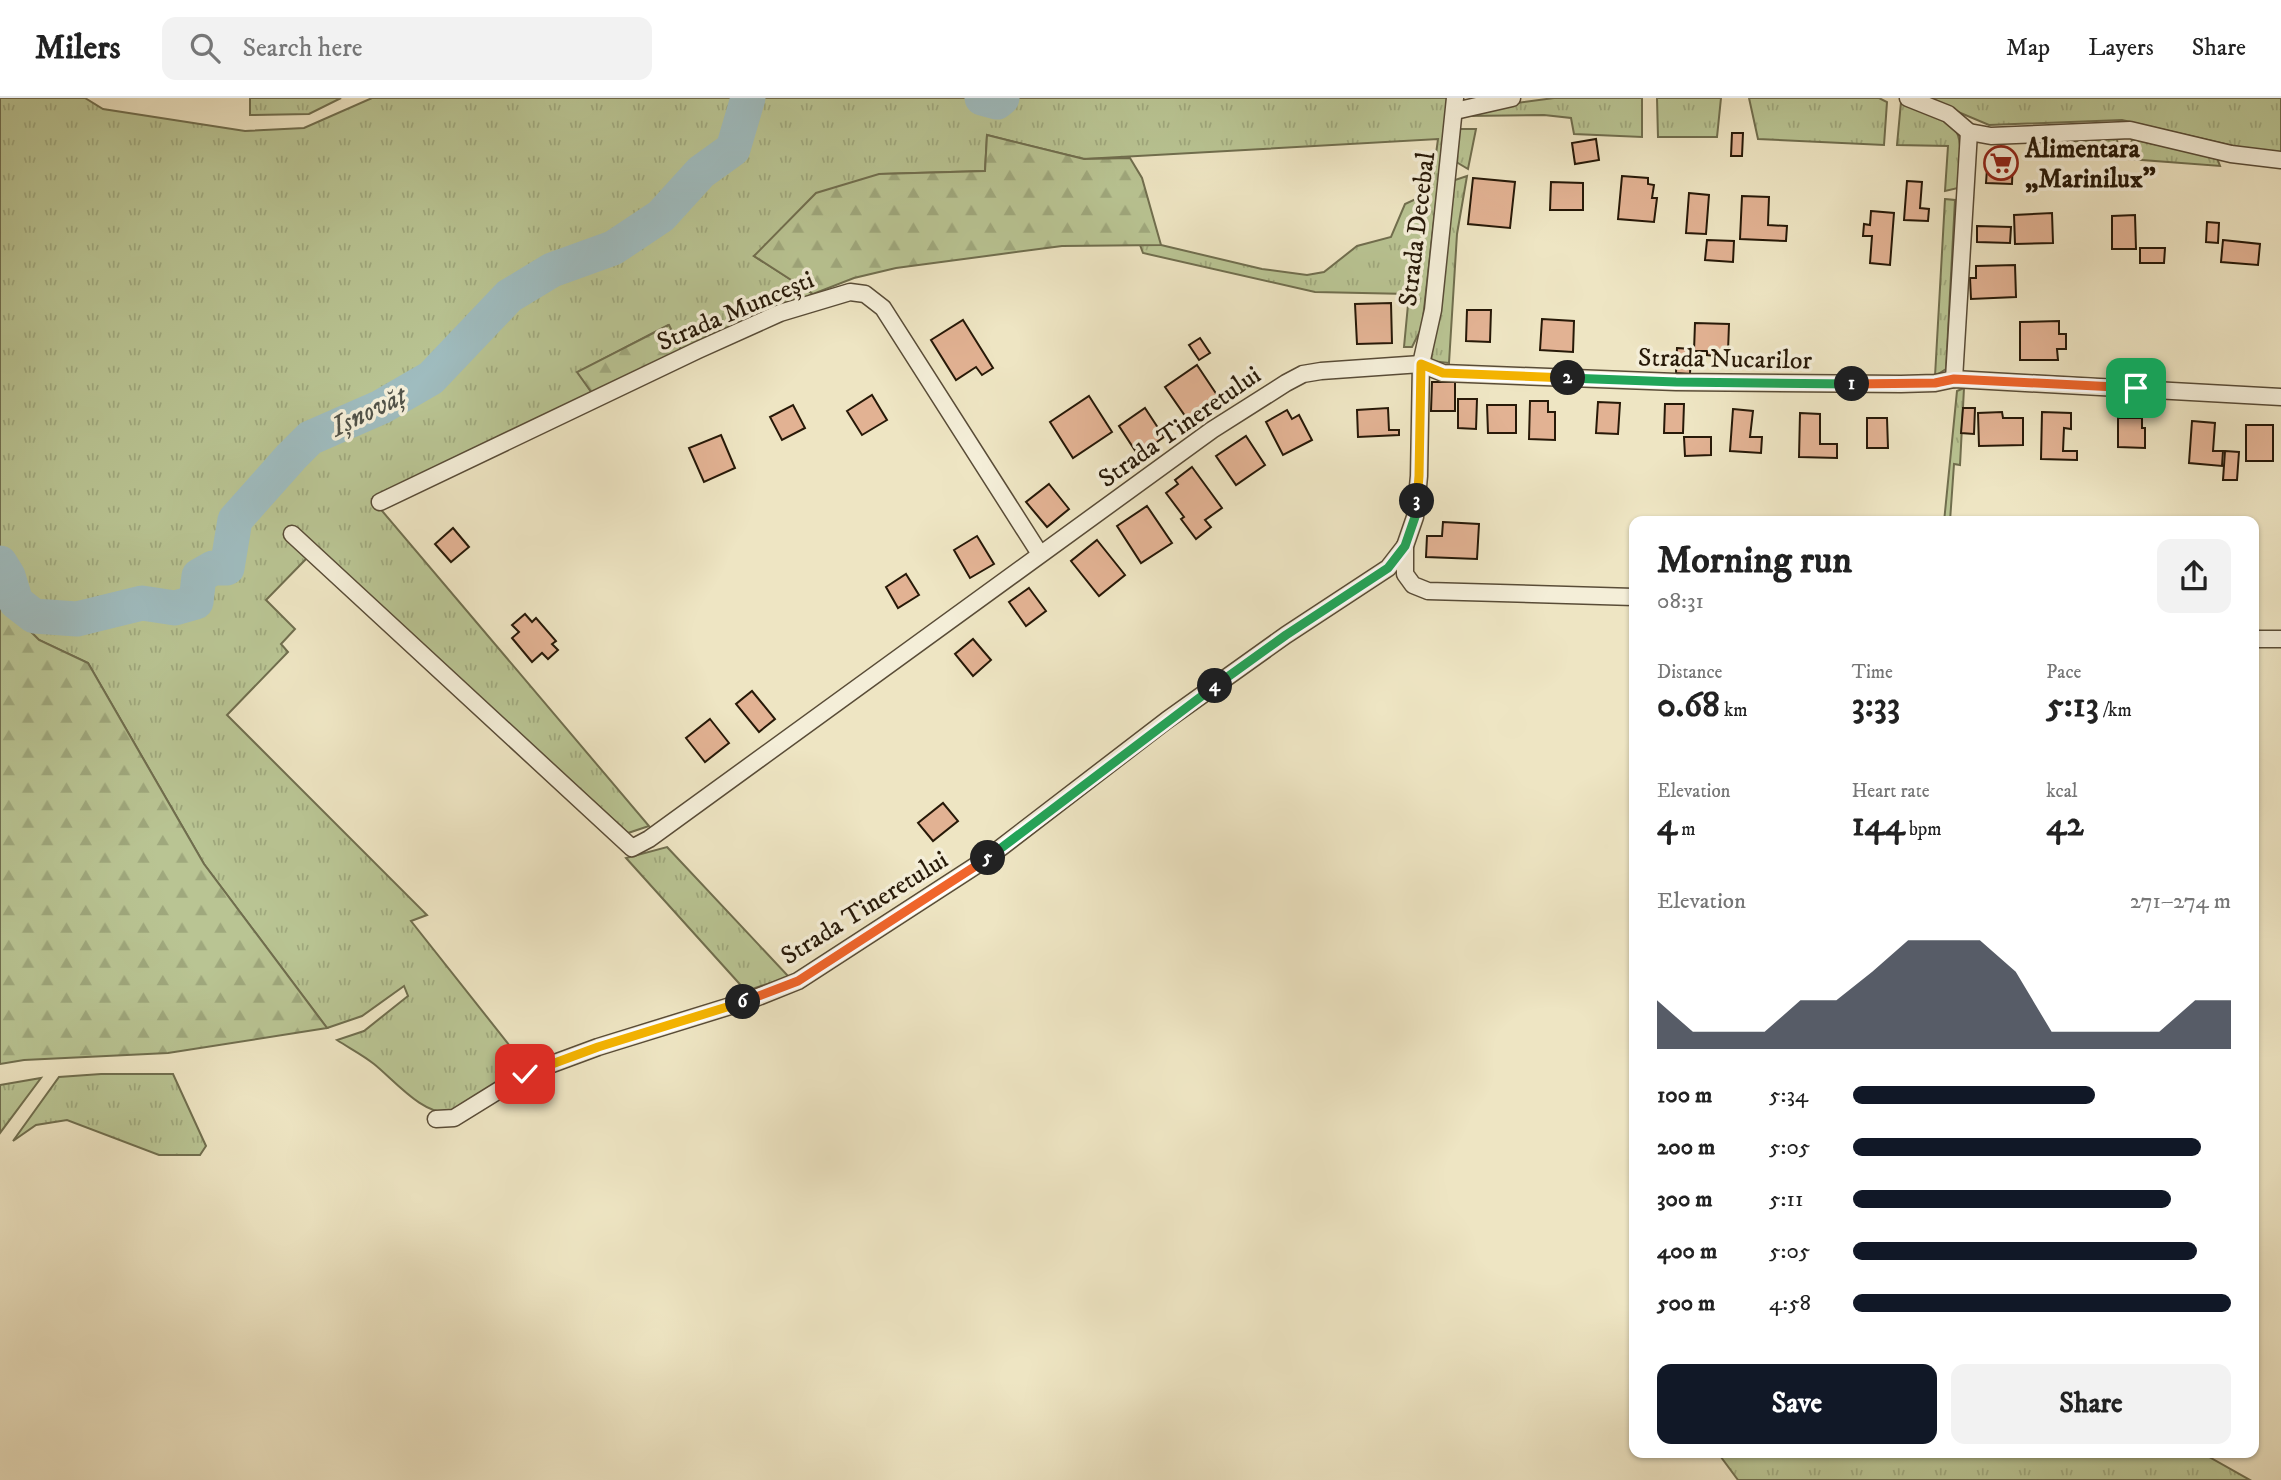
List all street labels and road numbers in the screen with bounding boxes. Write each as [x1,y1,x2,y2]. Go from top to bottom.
street label: Strada Decebal [1392,150,1443,308]
street label: Strada Muncești [652,263,819,359]
street label: Strada Nucarilor [1638,341,1813,378]
street label: Strada Tineretului [1092,359,1268,496]
street label: Strada Tineretului [775,844,955,973]

